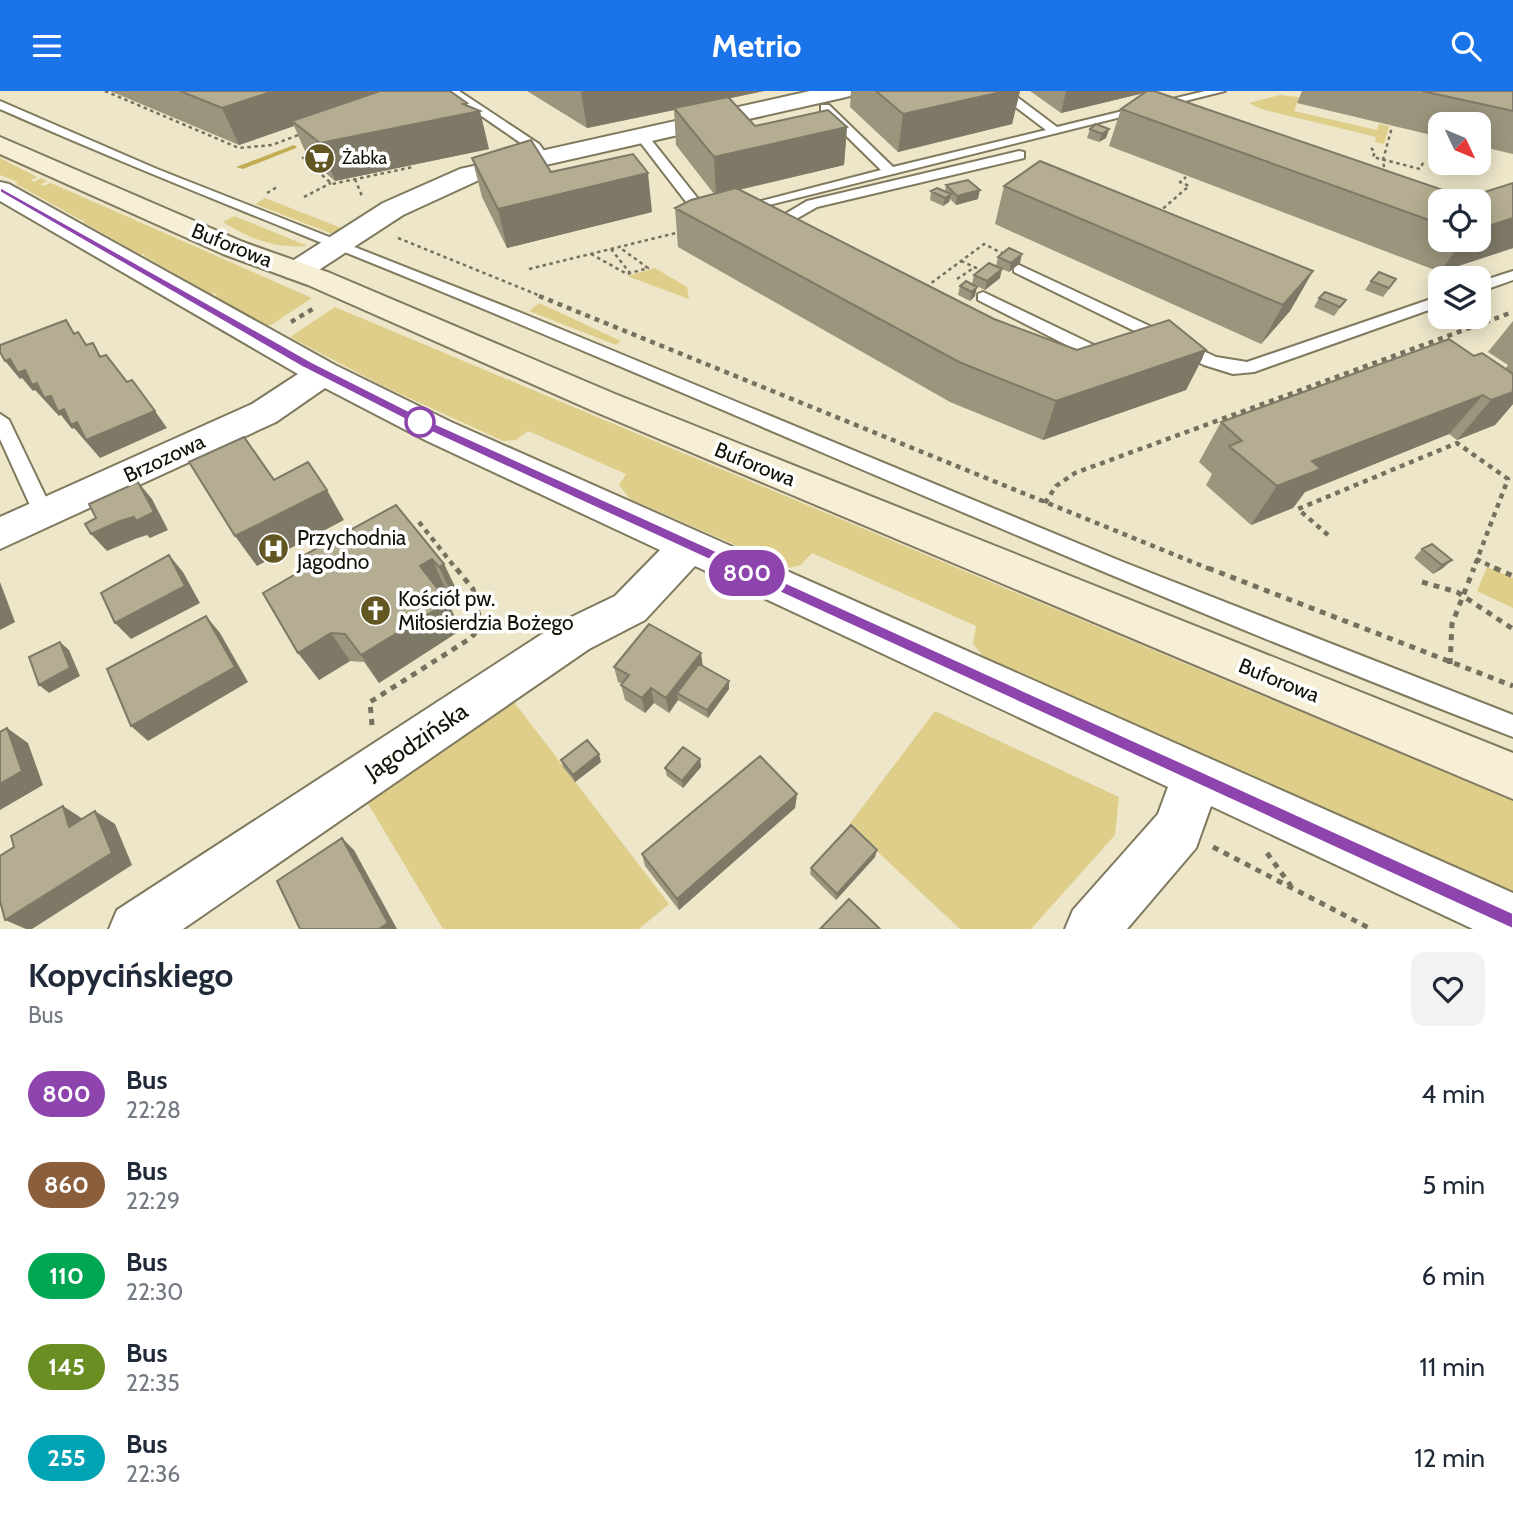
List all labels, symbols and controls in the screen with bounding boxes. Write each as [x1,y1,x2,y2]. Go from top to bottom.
text: Metrio [711,26,802,65]
icon: menu [28,27,66,65]
icon: search [1447,27,1485,65]
north arrow [1428,112,1491,175]
map controls [1428,112,1491,329]
supermarket icon: Żabka [302,141,336,175]
place label: Żabka [342,147,387,169]
button: locate [1428,189,1491,252]
street label: Buforowa [188,218,276,272]
button: layers [1428,266,1491,329]
unlabelled marker [405,407,435,437]
street label: Brzozowa [120,428,208,488]
street label: Buforowa [711,437,799,491]
place label: Przychodnia Jagodno [296,525,406,574]
hospital icon: Przychodnia Jagodno [257,532,291,566]
line badge: 800 [707,550,787,596]
text: 800 [723,558,771,587]
place label: Kościół pw. Miłosierdzia Bożego [398,586,574,635]
church icon: Kościół pw. Miłosierdzia Bożego [358,593,392,627]
street label: Buforowa [1235,653,1323,707]
street label: Jagodzińska [358,696,473,787]
button: heart [1411,952,1485,1026]
text: Kopycińskiego [28,955,233,995]
text: Bus [28,1001,63,1029]
text: Bus [126,1064,167,1096]
text: 4 min [1421,1078,1485,1110]
text: 800 [42,1079,91,1108]
text: 22:28 [126,1096,181,1124]
text: Bus [126,1155,167,1187]
text: 5 min [1422,1169,1485,1201]
text: 860 [44,1170,89,1199]
text: 22:29 [126,1187,180,1215]
text: Bus [126,1246,167,1278]
text: 6 min [1422,1260,1485,1292]
text: 110 [49,1261,84,1290]
text: 22:30 [126,1278,183,1306]
text: Bus [126,1337,167,1369]
text: 11 min [1419,1351,1485,1383]
text: 145 [48,1352,85,1381]
text: 22:35 [126,1369,180,1397]
text: Bus [126,1428,167,1460]
text: 12 min [1414,1442,1485,1474]
text: 255 [47,1443,86,1472]
text: 22:36 [126,1460,180,1488]

